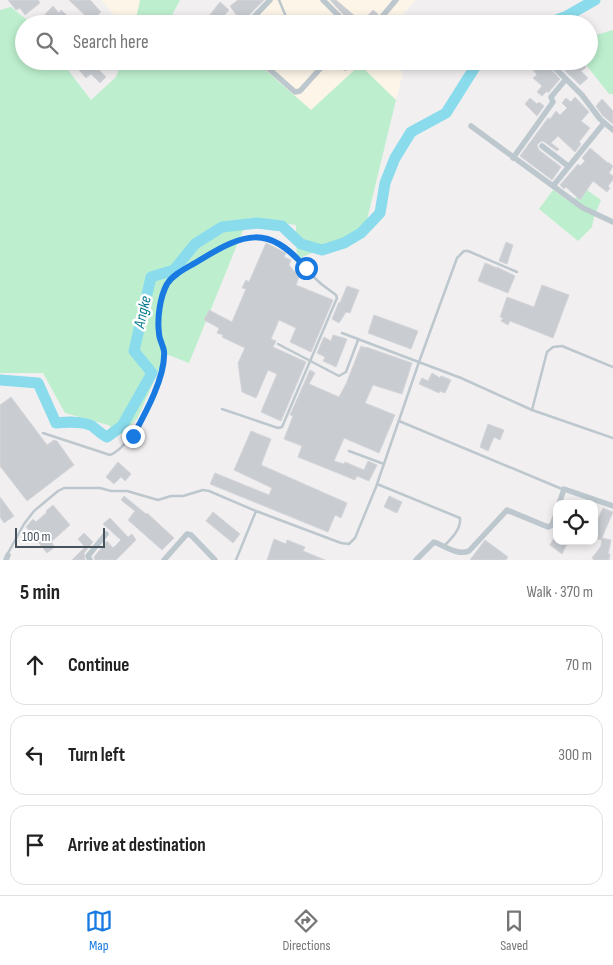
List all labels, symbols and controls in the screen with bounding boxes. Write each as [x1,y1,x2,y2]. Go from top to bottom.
search box [15,15,598,70]
icon: search [33,29,61,57]
text: Search here [73,31,149,54]
route start [295,257,318,280]
water label: Angke [130,294,156,331]
route end [122,425,145,448]
map controls [553,500,598,545]
button: locate [553,500,598,545]
scale bar [15,525,105,548]
text: 100 m [22,528,51,545]
text: 5 min [20,580,60,605]
text: Walk · 370 m [526,583,593,602]
icon: ahead [21,651,49,679]
text: Continue [68,654,129,677]
text: 70 m [566,656,592,675]
icon: left [21,741,49,769]
text: Turn left [68,744,125,767]
text: 300 m [558,746,592,765]
icon: arrive [21,831,49,859]
text: Arrive at destination [68,834,206,857]
tab: Map [85,907,113,954]
tab: Directions [282,907,331,954]
tab: Saved [500,907,528,954]

